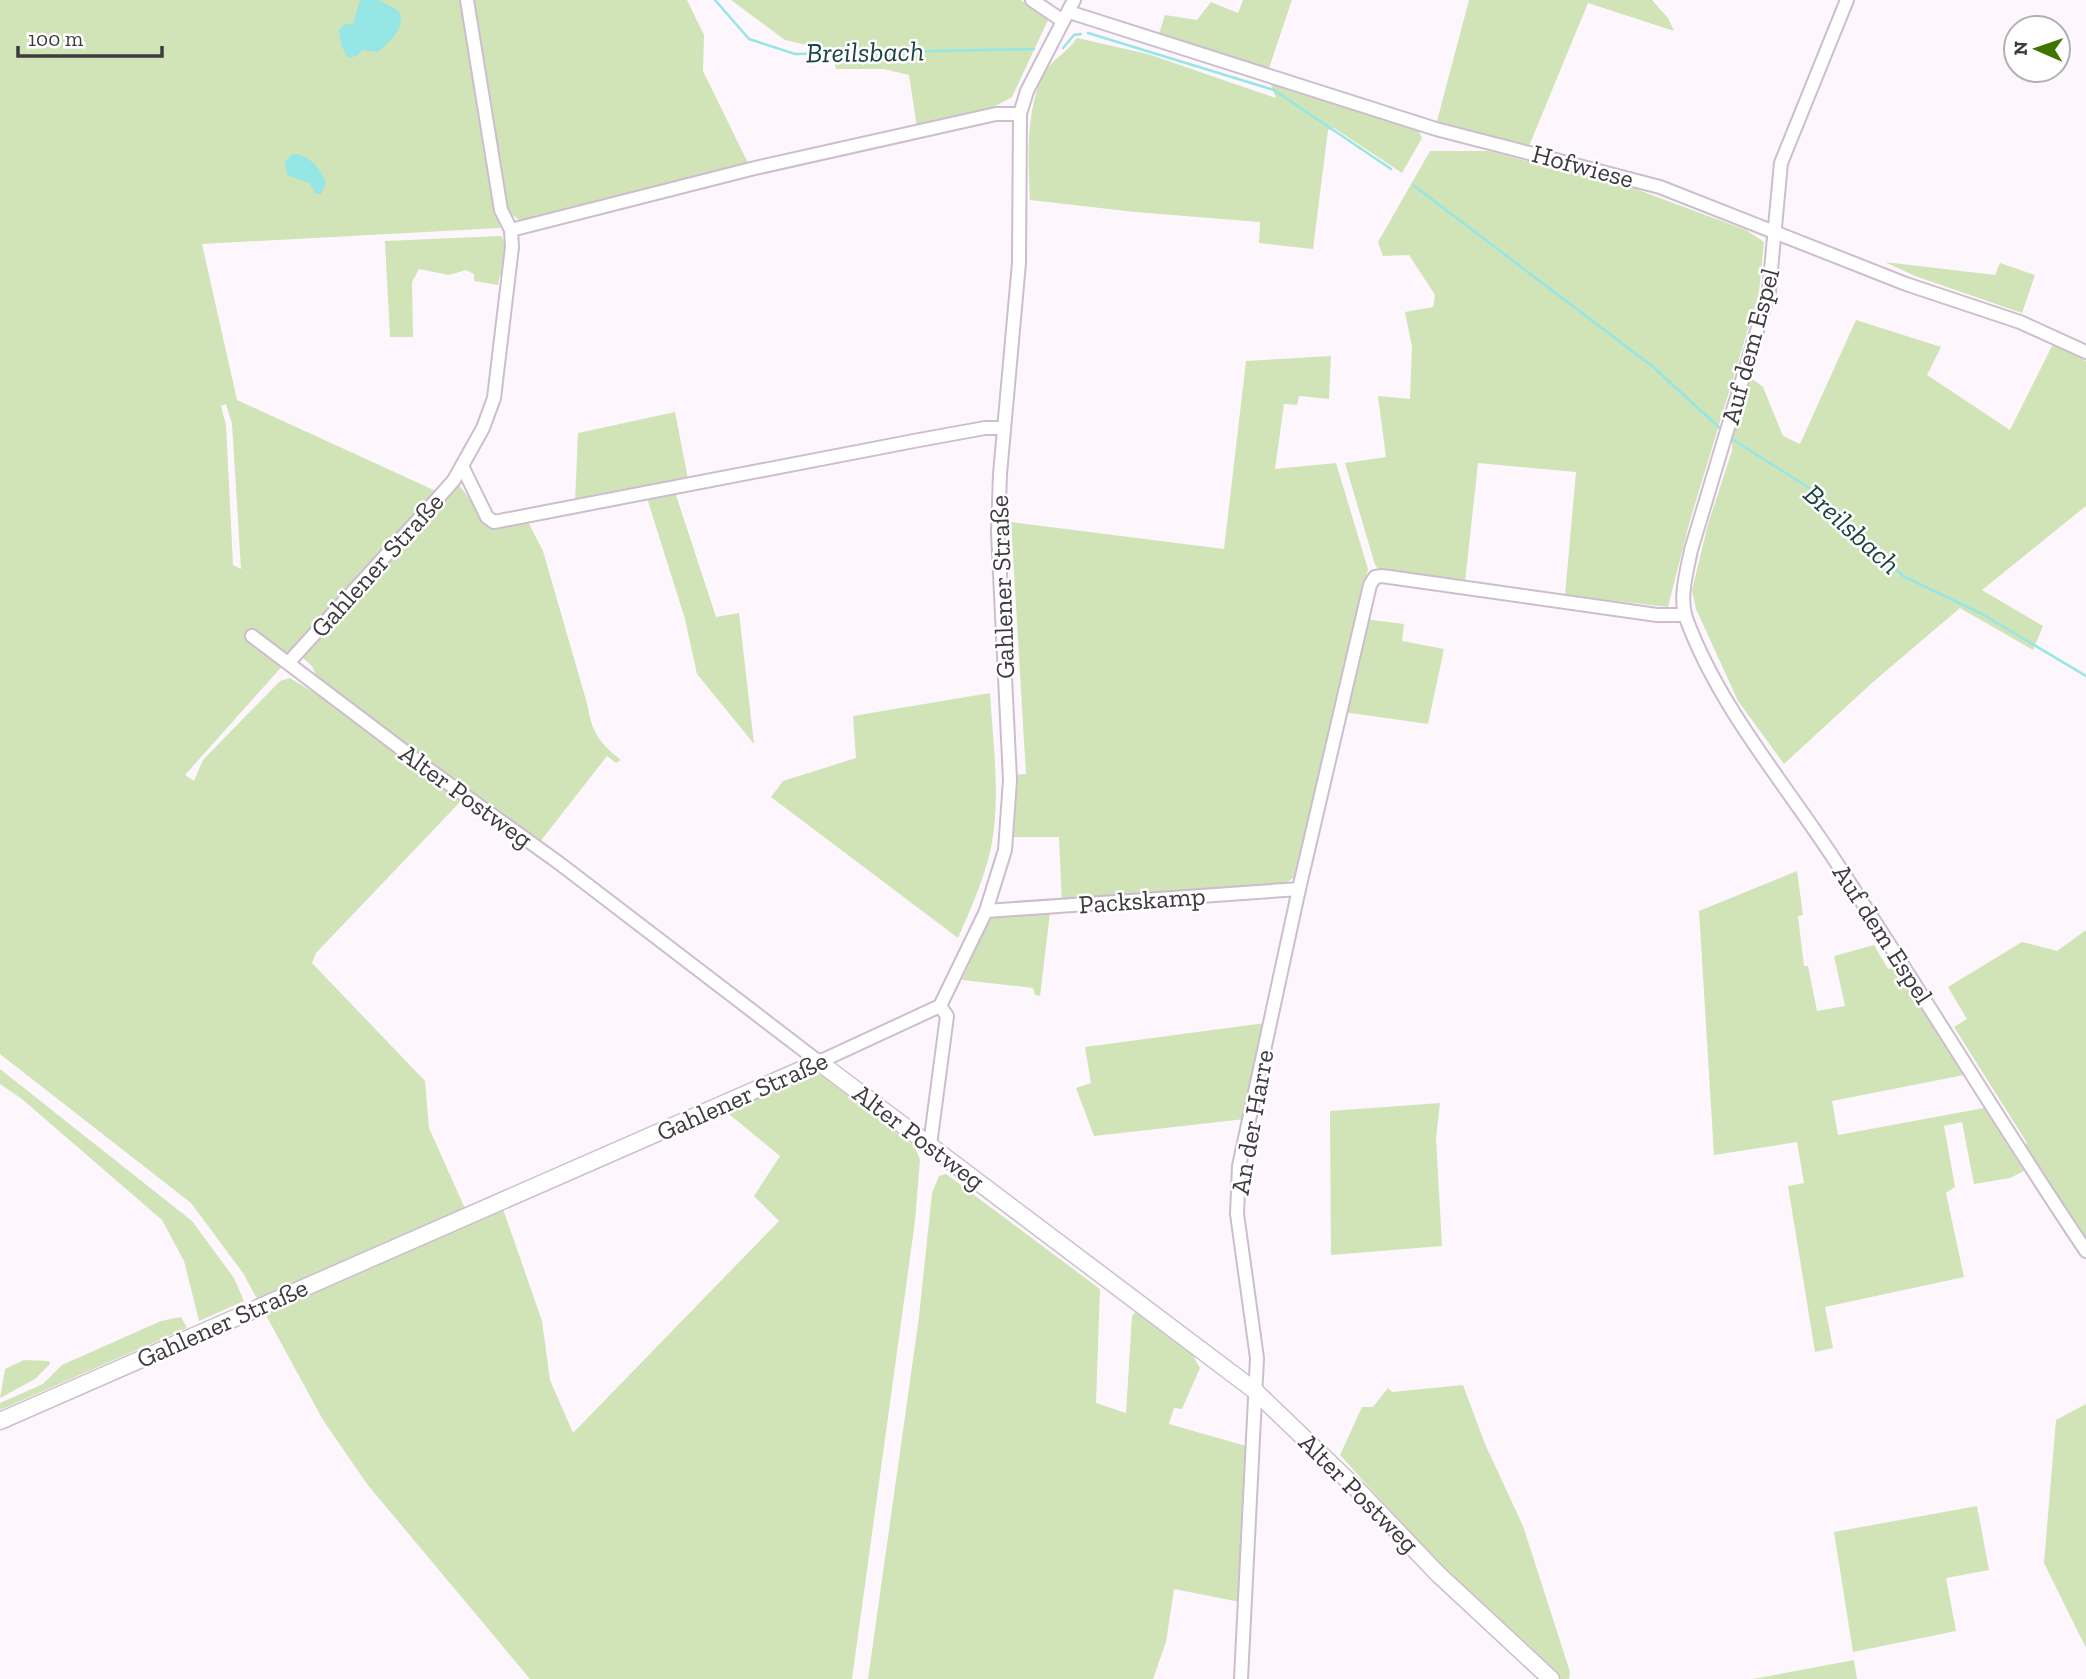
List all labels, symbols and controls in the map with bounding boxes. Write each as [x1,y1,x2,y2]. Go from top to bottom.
scale bar [18,14,161,58]
north arrow [2002,14,2072,84]
text: 100 m [28,26,83,51]
water label: Breilsbach [806,34,924,70]
text: N [2009,41,2032,56]
street label: Hofwiese [1529,137,1637,195]
street label: Auf dem Espel [1714,264,1786,427]
water label: Breilsbach [1797,477,1907,581]
street label: Gahlener Straße [304,486,450,644]
street label: Gahlener Straße [983,495,1021,679]
street label: Alter Postweg [393,737,539,855]
street label: Auf dem Espel [1826,858,1940,1010]
street label: Packskamp [1078,880,1206,920]
street label: Gahlener Straße [651,1044,833,1148]
street label: An der Harre [1224,1047,1280,1197]
street label: Alter Postweg [847,1077,991,1197]
street label: Gahlener Straße [131,1271,313,1375]
street label: Alter Postweg [1292,1426,1426,1560]

